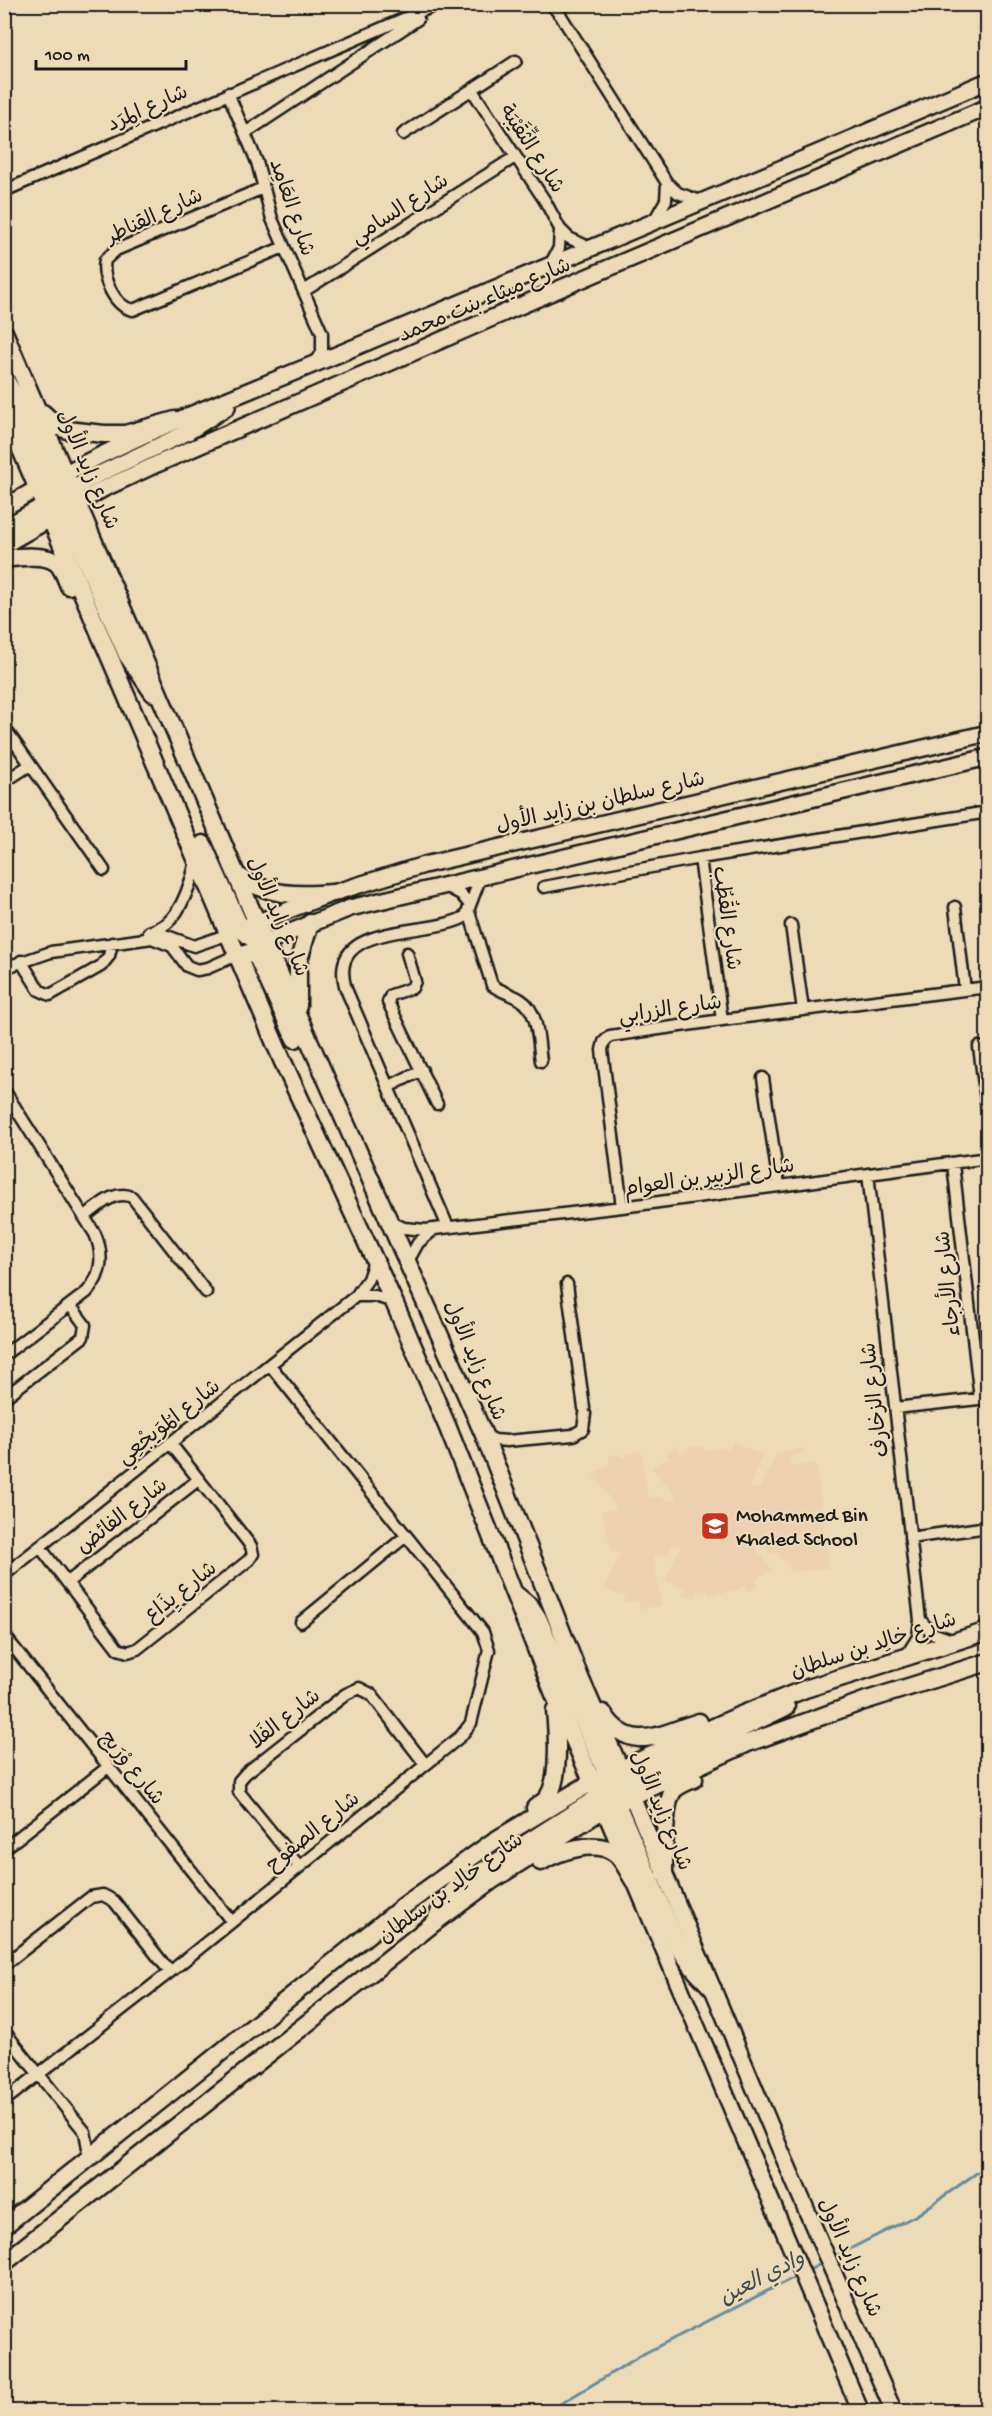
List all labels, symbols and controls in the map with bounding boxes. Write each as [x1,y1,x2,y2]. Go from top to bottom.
scale bar [36,33,186,71]
text: 100 m [44,46,90,67]
street label: شارع المِرَد [104,81,193,139]
street label: شارع الثِّقَيْبَة [492,97,574,199]
street label: شارع العَامِد [261,156,318,260]
street label: شارع السامي [347,170,456,254]
street label: شارع القناطر [101,185,208,252]
street label: شارع ميثاء بنت محمد [395,255,576,350]
street label: شارع زايد الأول [49,405,127,534]
street label: شارع سلطان بن زايد الأول [493,763,708,841]
street label: شارع زايد الأول [239,852,317,981]
street label: شارع القُطُب [705,864,749,972]
street label: شارع الزرابي [617,992,724,1034]
street label: شارع الزبير بن العوام [623,1155,796,1204]
street label: شارع الأرجاء [928,1229,968,1338]
street label: شارع زايد الأول [436,1296,514,1425]
street label: شارع الزخارف [858,1341,897,1458]
street label: شارع المُوَيجْعِي [113,1375,229,1474]
street label: شارع الفائض [73,1474,174,1561]
place label: Mohammed Bin Khaled School [736,1505,868,1554]
school or university icon: Mohammed Bin Khaled School [699,1510,731,1542]
street label: شارع يِذَاع [139,1555,224,1631]
street label: شارع خالِد بن سلطان [788,1609,960,1686]
street label: شارع الفَلا [243,1682,327,1756]
street label: شارع وْرَيج [93,1727,168,1811]
street label: شارع زايد الأول [622,1746,700,1875]
street label: شارع الصفوح [262,1788,366,1879]
street label: شارع خالِد بن سلطان [375,1829,529,1951]
street label: شارع زايد الأول [810,2193,890,2322]
water label: وادي العين [715,2246,810,2312]

